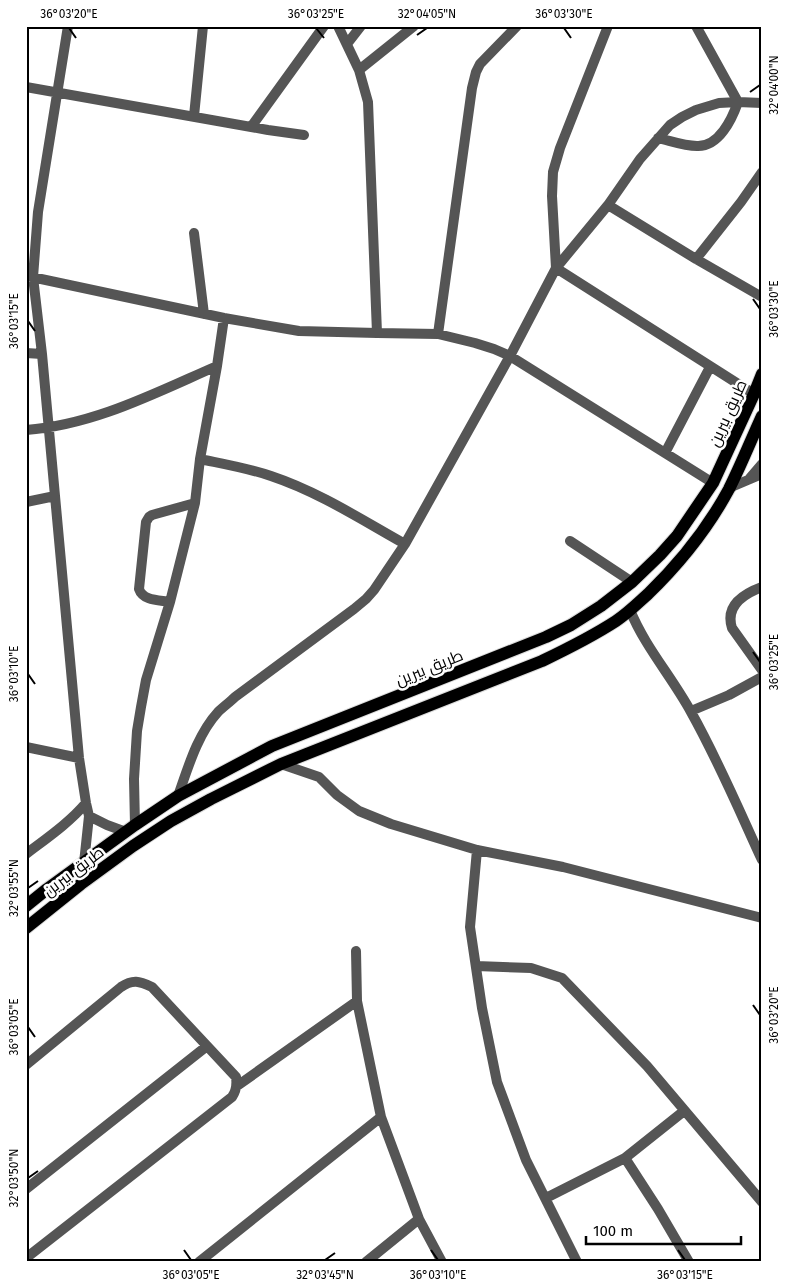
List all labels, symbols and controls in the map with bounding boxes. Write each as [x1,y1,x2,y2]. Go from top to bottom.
text: 36°03'20"E [40,7,98,21]
text: 36°03'25"E [288,7,344,21]
text: 32°04'05"N [398,7,456,21]
text: 36°03'30"E [535,7,593,21]
text: 32°04'00"N [767,55,781,115]
text: 36°03'30"E [767,280,781,338]
text: 36°03'15"E [7,293,21,349]
street label: طريق بيرين [704,377,752,450]
text: 36°03'25"E [767,634,781,690]
street label: طريق بيرين [393,645,466,691]
text: 36°03'10"E [7,646,21,702]
street label: طريق بيرين [39,842,108,901]
text: 32°03'55"N [7,859,21,917]
text: 36°03'20"E [767,986,781,1044]
text: 36°03'05"E [7,998,21,1056]
text: 32°03'50"N [7,1149,21,1207]
scale bar [586,1213,740,1245]
text: 100 m [593,1222,633,1240]
text: 36°03'05"E [162,1268,220,1282]
text: 32°03'45"N [296,1268,354,1282]
text: 36°03'10"E [410,1268,466,1282]
text: 36°03'15"E [657,1268,713,1282]

